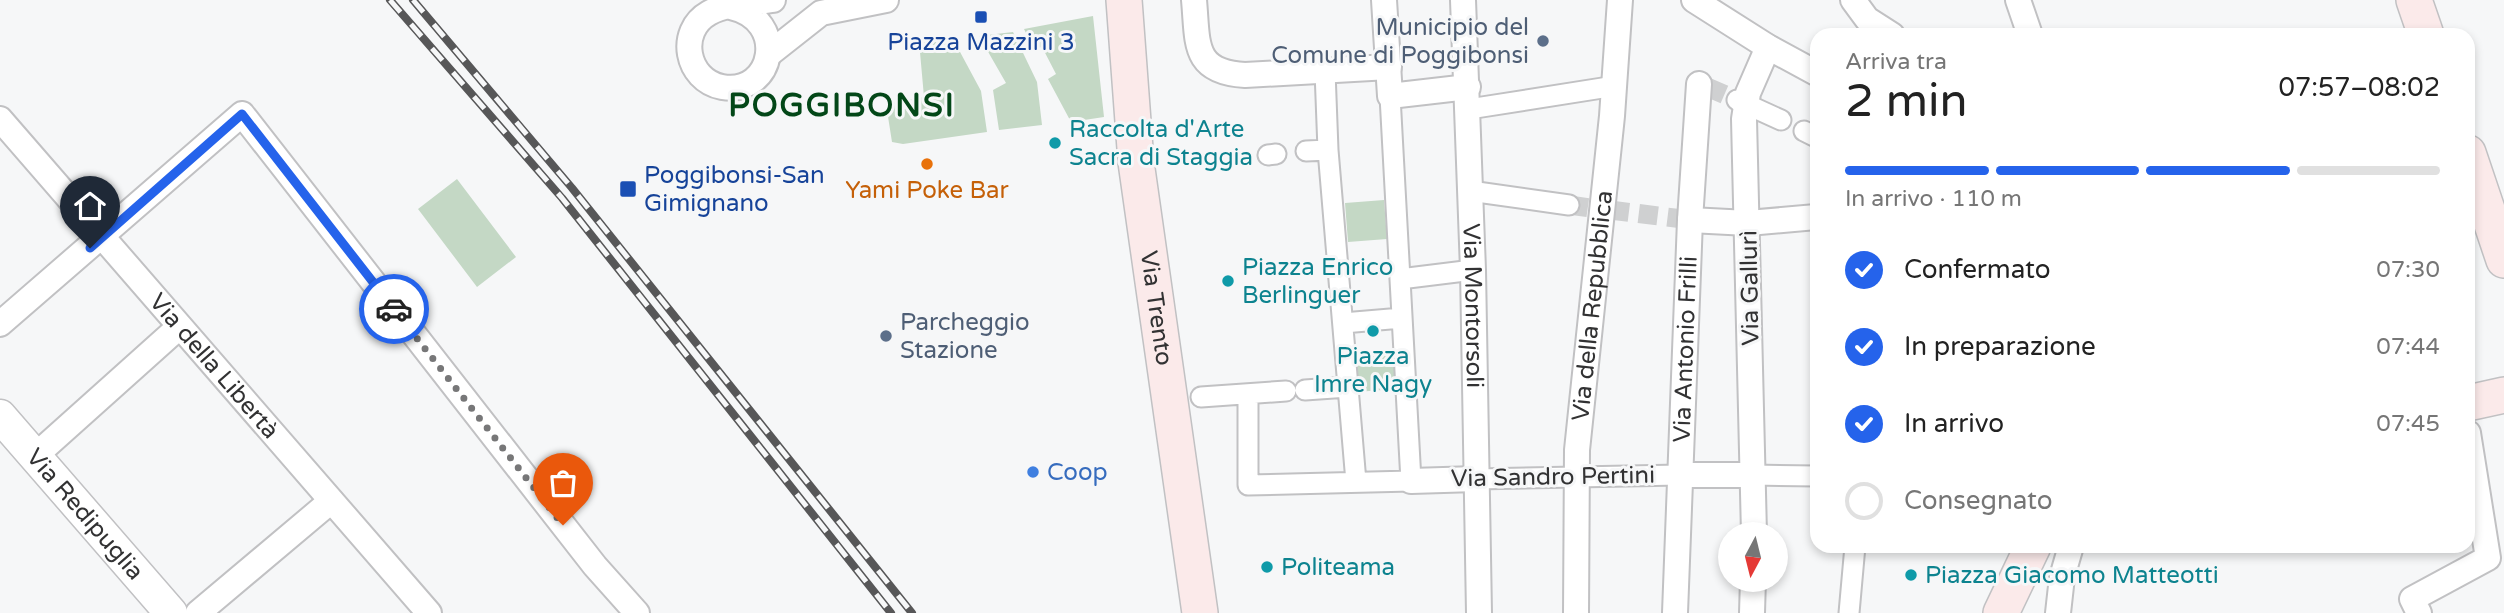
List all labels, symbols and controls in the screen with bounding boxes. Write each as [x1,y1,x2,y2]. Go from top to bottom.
marker: Piazza Mazzini 3 [973,9,989,25]
place label: Municipio del Comune di Poggibonsi [1271,13,1529,70]
place label: Piazza Mazzini 3 [887,28,1075,57]
marker: Municipio del Comune di Poggibonsi [1535,33,1551,49]
text: Arriva tra [1845,48,1947,76]
text: 07:57–08:02 [2279,72,2440,103]
text: 2 min [1845,74,1968,129]
district label: POGGIBONSI [728,87,956,125]
place label: Raccolta d'Arte Sacra di Staggia [1069,115,1253,172]
marker: Raccolta d'Arte Sacra di Staggia [1047,135,1063,151]
marker: Yami Poke Bar [919,156,935,172]
place label: Poggibonsi-San Gimignano [644,161,825,218]
pin [60,176,120,248]
place label: Yami Poke Bar [845,176,1010,205]
marker: Poggibonsi-San Gimignano [618,179,638,199]
text: In arrivo · 110 m [1845,185,2022,213]
icon: home [71,187,109,225]
street label: Via della Repubblica [1566,189,1619,423]
street label: Via Montorsoli [1457,223,1490,388]
street label: Via Gallurì [1734,230,1766,346]
street label: Via Trento [1134,249,1179,367]
icon: check [1845,251,1883,289]
place label: Piazza Enrico Berlinguer [1242,253,1393,310]
text: Confermato [1904,254,2051,285]
street label: Via Antonio Frilli [1667,256,1703,443]
text: 07:30 [2376,256,2440,284]
marker: Piazza Enrico Berlinguer [1220,273,1236,289]
courier [359,274,429,344]
street label: Via della Libertà [143,287,285,445]
icon: car [375,290,413,328]
place label: Parcheggio Stazione [900,308,1030,365]
marker: Piazza Imre Nagy [1365,323,1381,339]
marker: Parcheggio Stazione [878,328,894,344]
icon: check [1845,328,1883,366]
text: In preparazione [1904,331,2096,362]
text: 07:44 [2376,333,2440,361]
place label: Piazza Imre Nagy [1314,342,1432,399]
icon: check [1845,405,1883,443]
text: In arrivo [1904,408,2004,439]
text: 07:45 [2376,410,2440,438]
street label: Via Redipuglia [20,443,150,586]
pin [533,453,593,525]
place label: Coop [1047,458,1108,487]
street label: Via Sandro Pertini [1451,461,1655,493]
icon: bag [544,464,582,502]
marker: Coop [1025,464,1041,480]
text: Consegnato [1904,485,2053,516]
north arrow [1718,522,1788,592]
map controls [1718,522,1788,592]
place label: Politeama [1281,553,1395,582]
marker: Politeama [1259,559,1275,575]
place label: Piazza Giacomo Matteotti [1925,561,2219,590]
marker: Piazza Giacomo Matteotti [1903,567,1919,583]

